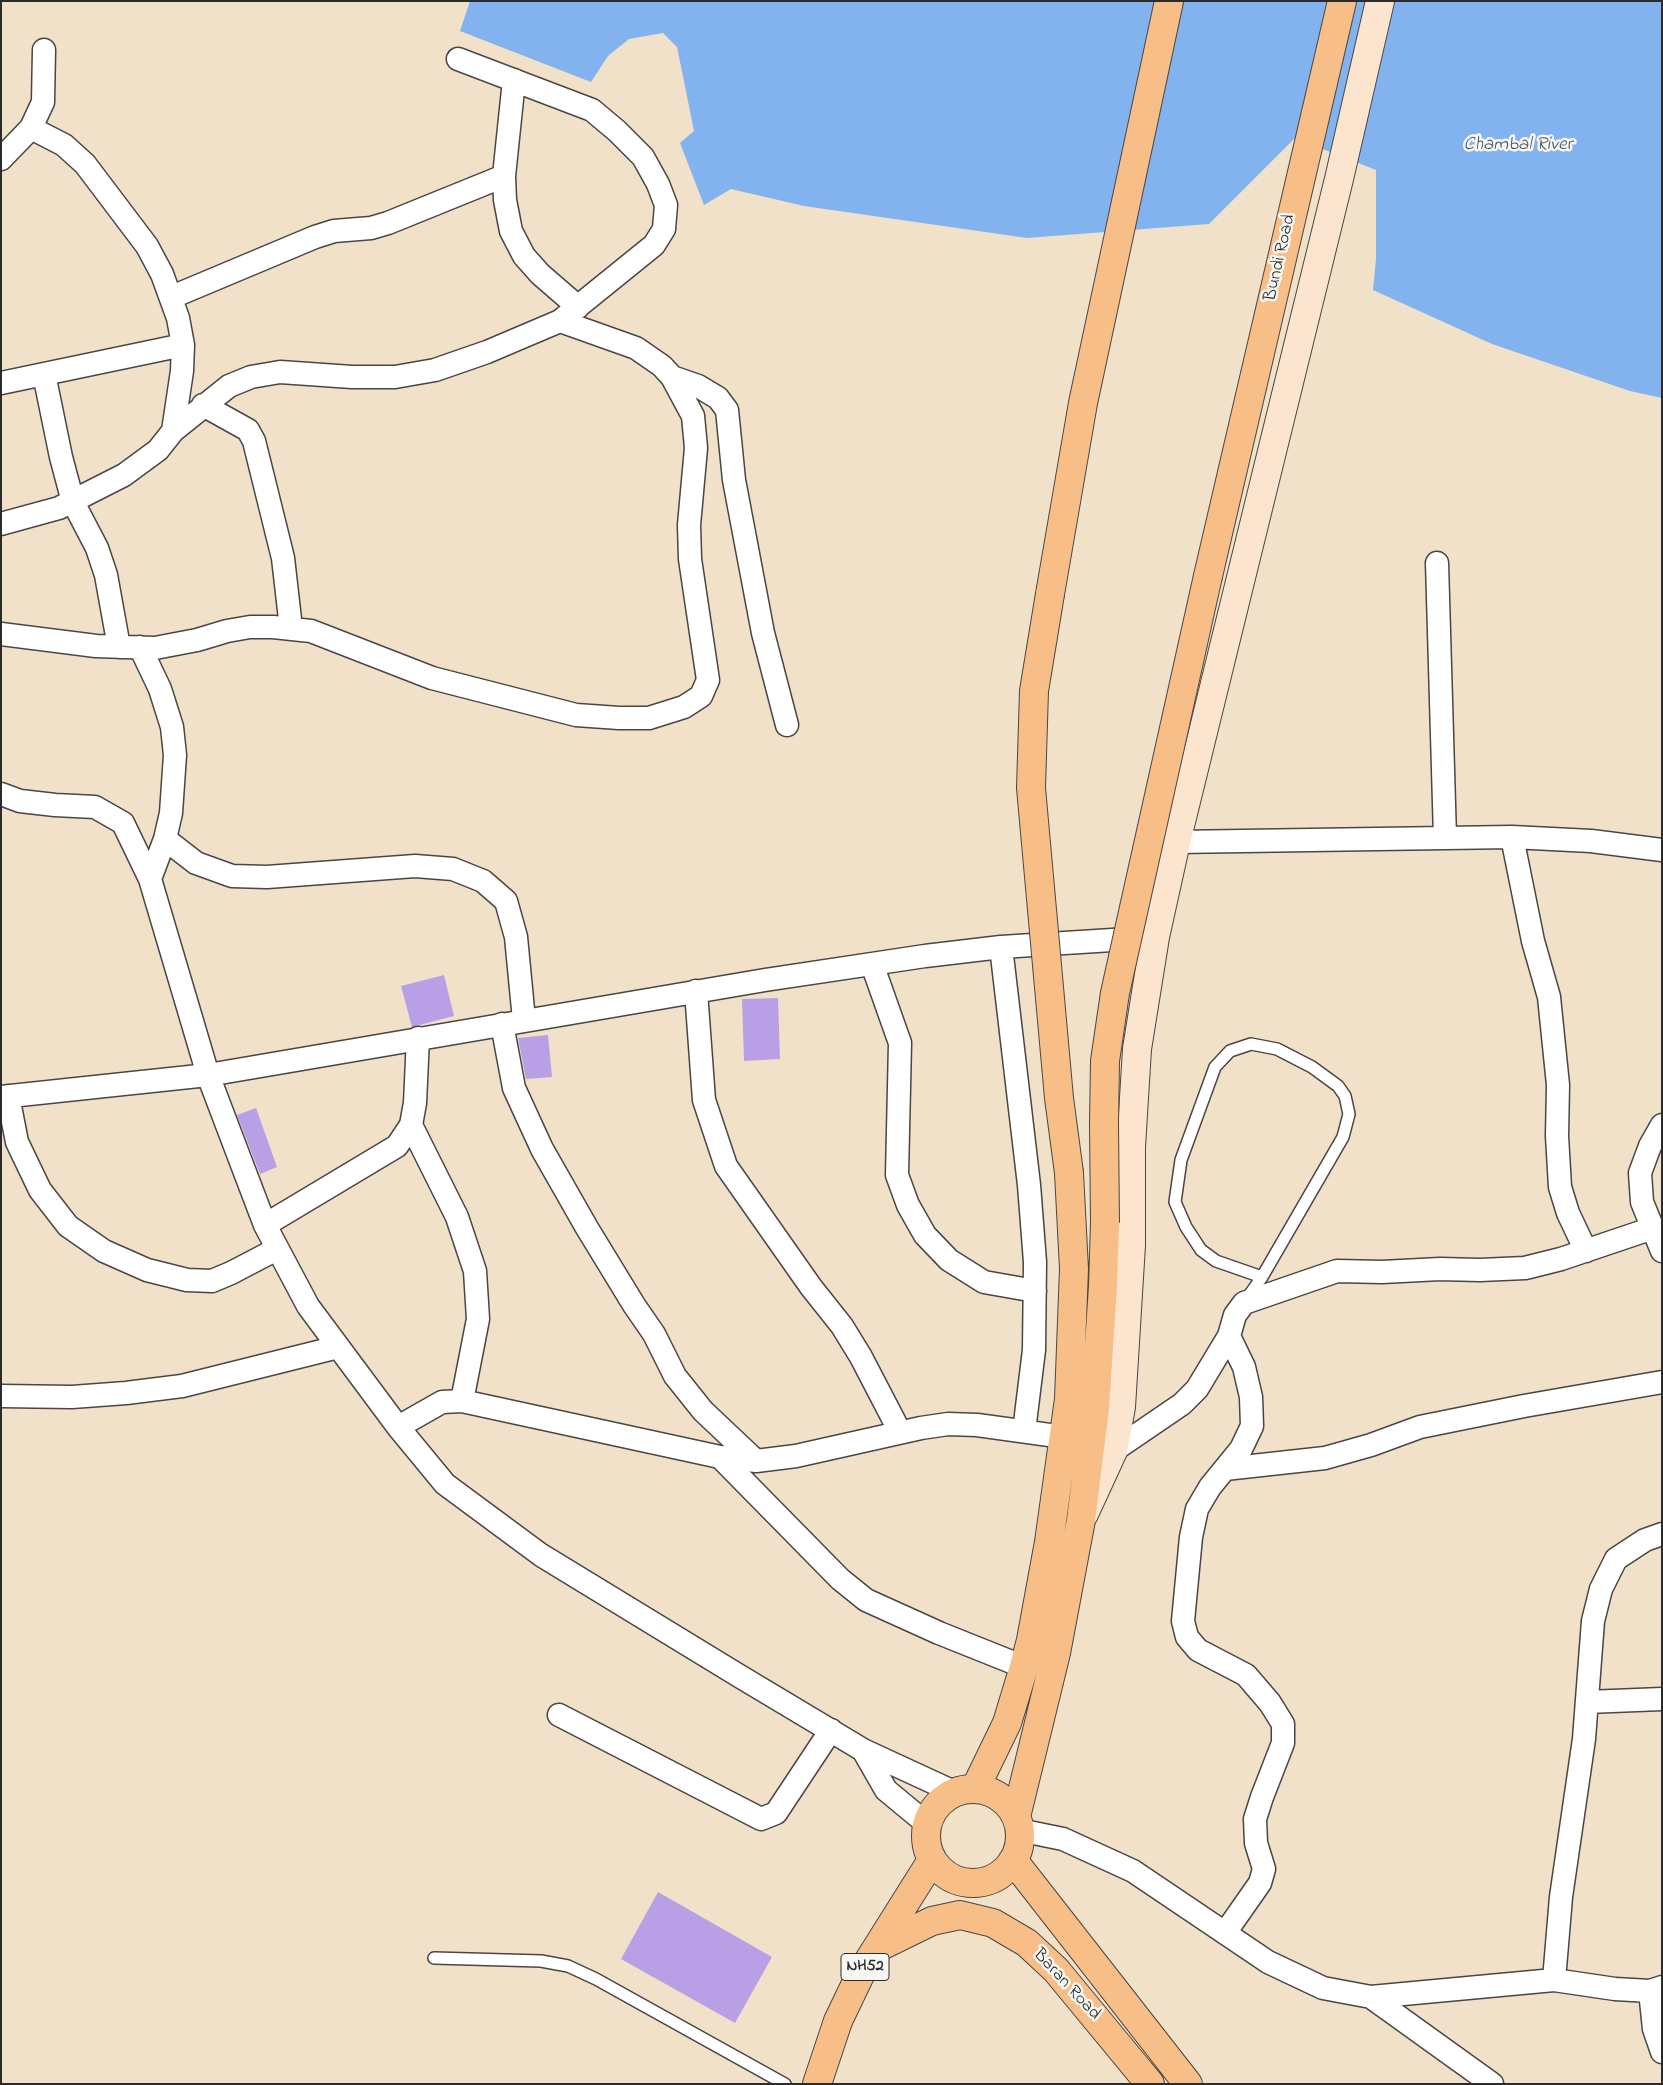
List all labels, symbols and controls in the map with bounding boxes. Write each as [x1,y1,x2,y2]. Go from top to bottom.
water label: Chambal River [1464,135,1572,157]
street label: Bundi Road [1261,213,1301,303]
street label: Baran Road [1028,1945,1104,2025]
road number: NH52 [841,1954,889,1980]

